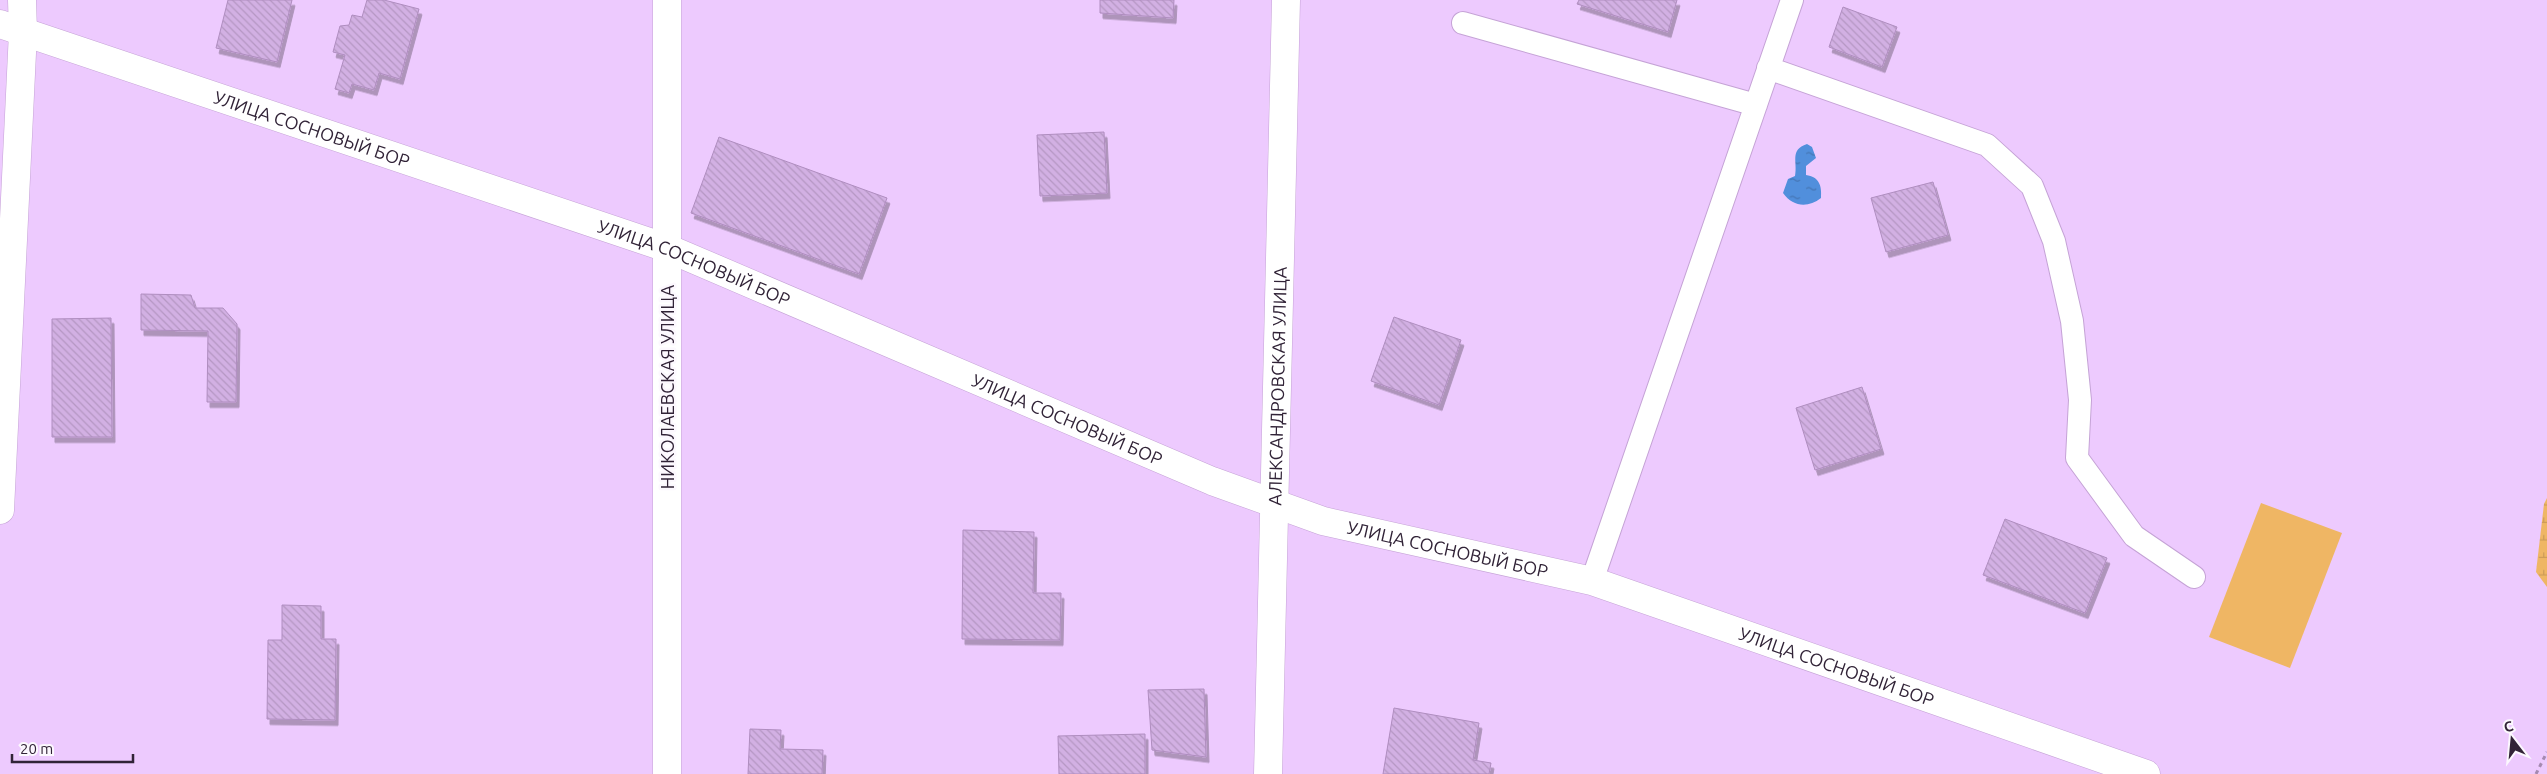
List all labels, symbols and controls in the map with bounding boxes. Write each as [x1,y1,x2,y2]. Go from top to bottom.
street label: УЛИЦА СОСНОВЫЙ БОР [211,87,413,171]
street label: УЛИЦА СОСНОВЫЙ БОР [595,216,793,310]
street label: АЛЕКСАНДРОВСКАЯ УЛИЦА [1264,266,1290,506]
street label: НИКОЛАЕВСКАЯ УЛИЦА [657,284,677,489]
street label: УЛИЦА СОСНОВЫЙ БОР [969,370,1166,469]
street label: УЛИЦА СОСНОВЫЙ БОР [1345,517,1550,581]
street label: УЛИЦА СОСНОВЫЙ БОР [1736,623,1937,710]
north arrow [2487,714,2537,764]
text: С [2502,718,2515,735]
scale bar [12,732,134,764]
text: 20 m [20,740,53,757]

